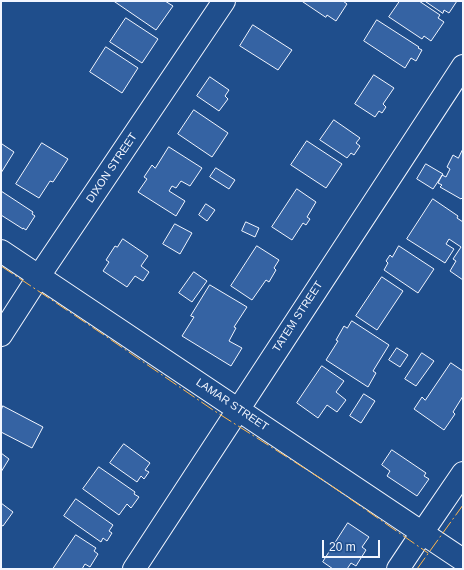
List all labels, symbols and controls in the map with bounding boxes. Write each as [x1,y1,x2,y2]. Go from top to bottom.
street label: DIXON STREET [84,131,140,205]
street label: TATEM STREET [270,279,326,355]
street label: LAMAR STREET [193,376,271,434]
scale bar [324,532,382,558]
text: 20 m [329,540,356,554]

